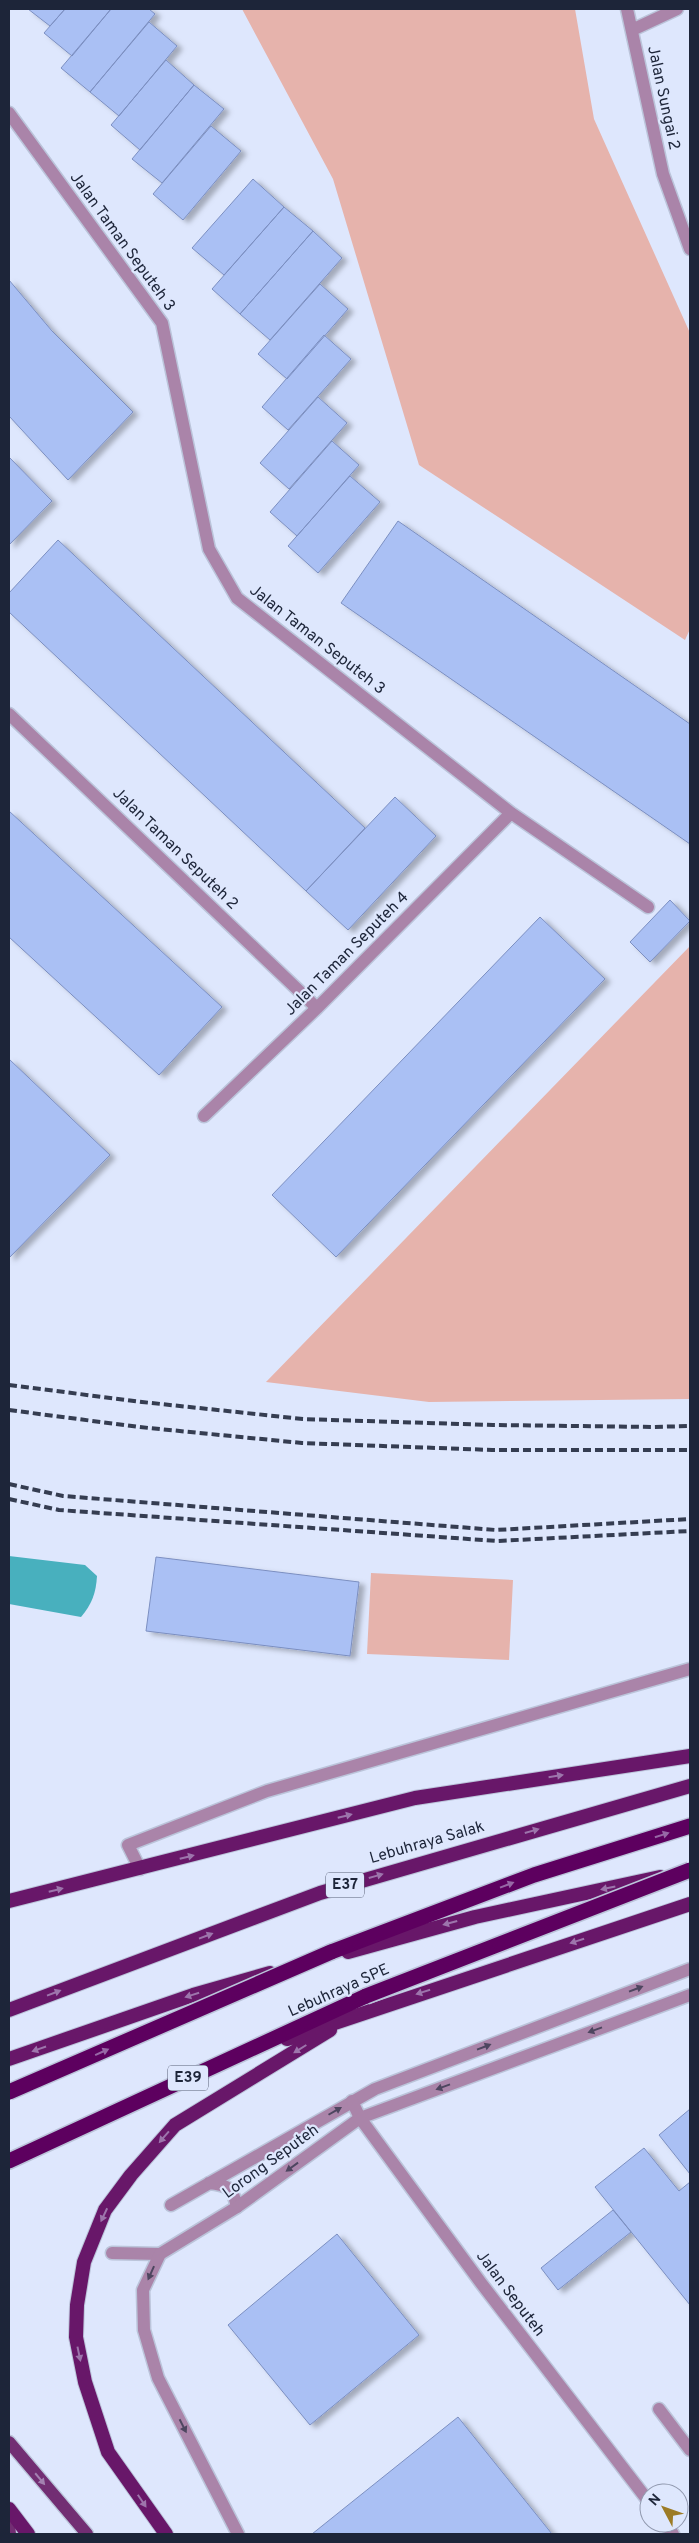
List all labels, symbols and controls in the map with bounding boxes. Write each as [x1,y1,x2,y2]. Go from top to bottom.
street label: Jalan Sungai 2 [642,44,684,152]
street label: Jalan Taman Seputeh 3 [65,169,179,315]
street label: Jalan Taman Seputeh 3 [245,581,389,699]
street label: Jalan Taman Seputeh 2 [108,784,242,914]
street label: Jalan Taman Seputeh 4 [281,888,413,1020]
one-way arrow [548,1772,564,1780]
one-way arrow [337,1812,352,1820]
street label: Lebuhraya Salak [367,1817,487,1869]
one-way arrow [525,1827,540,1835]
one-way arrow [654,1830,669,1838]
one-way arrow [180,1853,195,1861]
road number: E37 [326,1872,364,1898]
one-way arrow [369,1872,384,1880]
one-way arrow [500,1881,514,1889]
one-way arrow [601,1884,616,1892]
one-way arrow [49,1886,64,1894]
one-way arrow [442,1920,457,1928]
one-way arrow [199,1932,214,1939]
one-way arrow [570,1938,585,1945]
street label: Lebuhraya SPE [285,1960,393,2022]
one-way arrow [629,1985,644,1993]
one-way arrow [47,1989,62,1996]
one-way arrow [416,1989,431,1996]
one-way arrow [184,1992,199,2000]
one-way arrow [588,2027,603,2034]
one-way arrow [477,2043,492,2051]
one-way arrow [293,2044,306,2053]
one-way arrow [31,2045,46,2053]
one-way arrow [95,2047,109,2055]
road number: E39 [168,2066,208,2090]
one-way arrow [435,2083,450,2091]
one-way arrow [328,2106,341,2115]
street label: Lorong Seputeh [219,2120,323,2204]
one-way arrow [159,2131,170,2144]
one-way arrow [286,2162,299,2172]
one-way arrow [99,2208,107,2222]
street label: Jalan Seputeh [471,2247,549,2341]
one-way arrow [147,2266,155,2280]
one-way arrow [75,2346,83,2361]
one-way arrow [179,2419,187,2433]
one-way arrow [35,2472,46,2485]
north arrow [639,2483,689,2533]
text: N [646,2491,665,2510]
one-way arrow [137,2494,147,2508]

